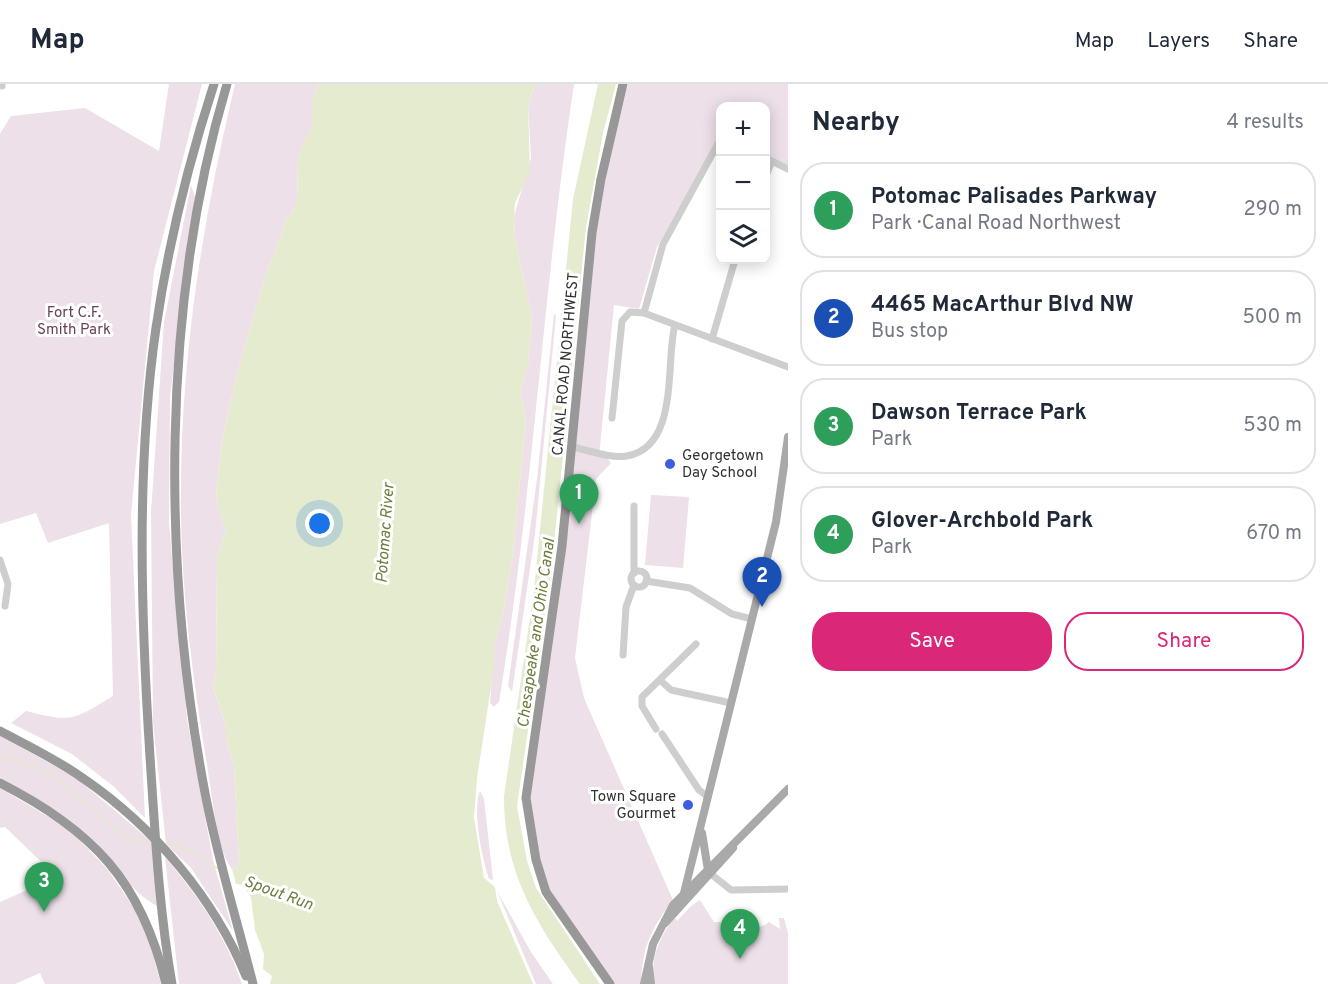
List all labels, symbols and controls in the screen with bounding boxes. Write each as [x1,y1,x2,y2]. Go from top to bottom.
text: Map [30,23,85,59]
text: Map [1075,28,1114,55]
text: Layers [1147,28,1210,55]
text: Share [1243,28,1298,55]
map controls [716,102,770,264]
button: + [716,102,770,156]
text: Nearby [812,107,900,140]
text: 4 results [1227,110,1304,136]
button: − [716,156,770,210]
text: Potomac Palisades Parkway [871,184,1157,211]
text: 1 [830,197,838,223]
text: 290 m [1244,197,1302,223]
button: layers [716,210,770,264]
text: Park · Canal Road Northwest [871,211,1121,237]
street label: CANAL ROAD NORTHWEST [549,272,584,457]
text: 4465 MacArthur Blvd NW [871,292,1134,319]
park label: Fort C.F. Smith Park [37,304,111,340]
text: 2 [827,305,840,331]
text: 500 m [1242,305,1302,331]
text: Bus stop [871,319,948,345]
text: Dawson Terrace Park [871,400,1087,427]
text: 3 [828,413,840,439]
text: 530 m [1243,413,1302,439]
text: Park [871,427,912,453]
place label: Georgetown Day School [682,447,764,483]
marker: Georgetown Day School [663,457,677,471]
pin: 1 [560,474,598,524]
water label: Potomac River [373,481,400,584]
text: Glover-Archbold Park [871,508,1093,535]
your location [305,509,334,538]
text: 4 [827,521,840,547]
text: 670 m [1246,521,1302,547]
text: Park [871,535,912,561]
water label: Chesapeake and Ohio Canal [514,536,560,729]
pin: 2 [742,558,782,607]
button: Save [812,612,1052,671]
button: Share [1064,612,1304,671]
place label: Town Square Gourmet [590,788,676,824]
marker: Town Square Gourmet [681,798,695,812]
pin: 3 [24,862,63,912]
water label: Spout Run [241,872,316,916]
pin: 4 [720,910,760,959]

